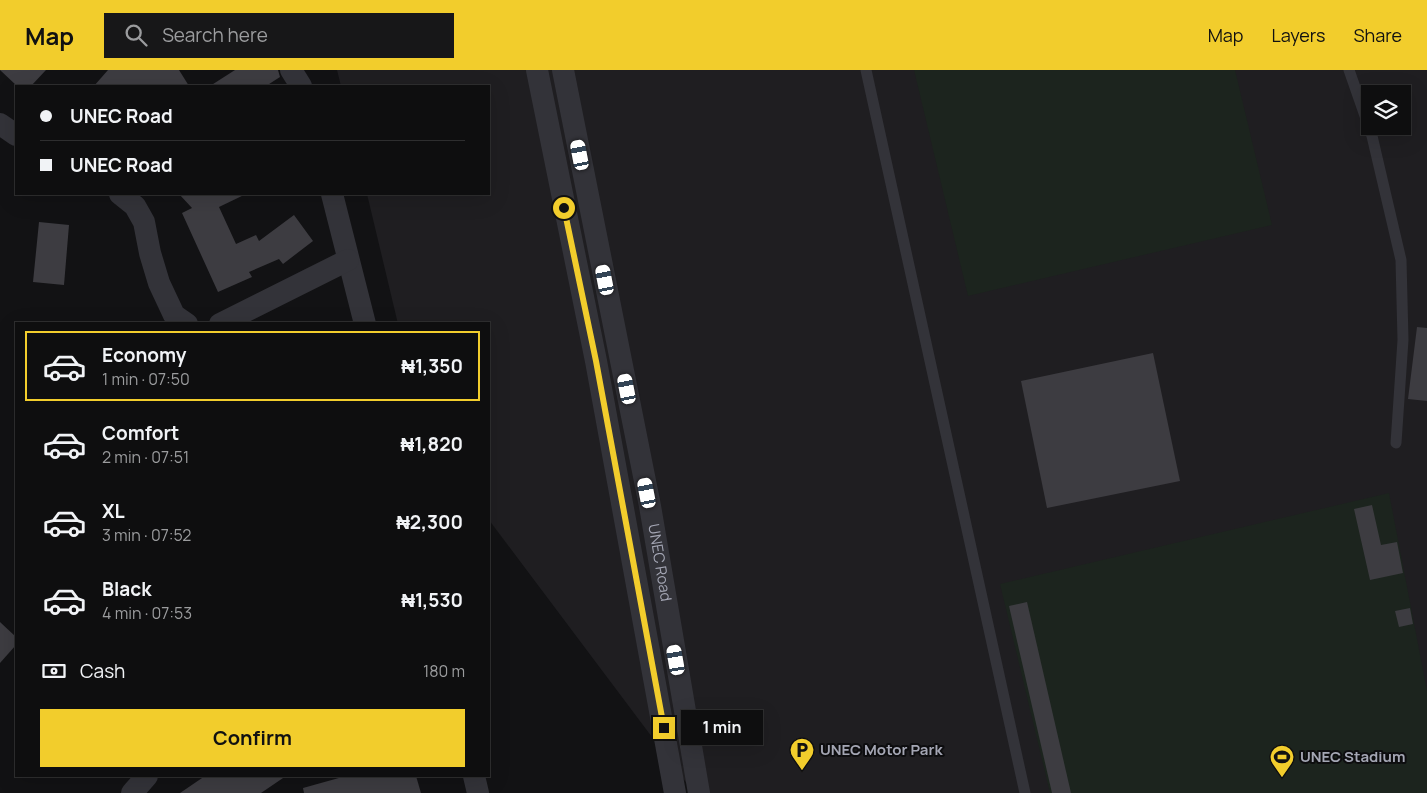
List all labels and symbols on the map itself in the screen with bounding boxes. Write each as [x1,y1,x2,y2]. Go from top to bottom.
car [569,139,590,171]
route start [553,197,575,219]
car [594,264,615,296]
car [616,373,637,405]
car [636,477,657,509]
street label: UNEC Road [643,522,677,603]
car [666,644,685,676]
callout: 1 min [682,710,764,746]
route end [653,717,675,739]
parking icon: UNEC Motor Park [789,737,815,771]
place label: UNEC Motor Park [820,739,943,760]
sports icon: UNEC Stadium [1269,744,1295,778]
place label: UNEC Stadium [1300,746,1405,767]

